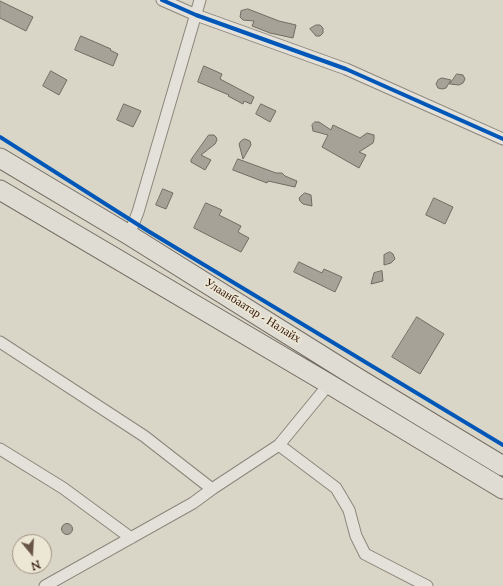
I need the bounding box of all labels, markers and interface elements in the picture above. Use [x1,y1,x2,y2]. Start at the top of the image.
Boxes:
street label: Улаанбаатар - Налайх [201,277,303,347]
north arrow [12,534,52,574]
text: N [29,555,42,573]

